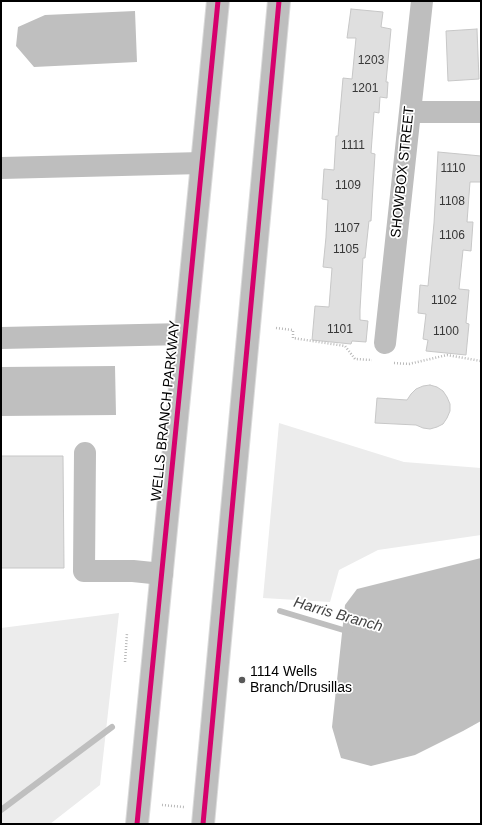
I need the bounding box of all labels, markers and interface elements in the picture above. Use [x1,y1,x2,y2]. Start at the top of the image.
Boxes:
house number: 1203 [358,54,384,68]
house number: 1201 [352,82,378,96]
street label: SHOWBOX STREET [388,105,418,239]
house number: 1111 [341,139,365,153]
house number: 1110 [441,162,465,176]
house number: 1109 [335,179,361,193]
house number: 1108 [439,195,465,209]
house number: 1107 [334,222,360,236]
house number: 1106 [439,229,465,243]
house number: 1105 [333,243,359,257]
house number: 1102 [431,294,457,308]
street label: WELLS BRANCH PARKWAY [148,320,184,502]
house number: 1101 [327,323,353,337]
house number: 1100 [433,325,459,339]
water label: Harris Branch [291,594,385,636]
place label: 1114 Wells Branch/Drusillas [250,664,352,696]
marker: 1114 Wells Branch/Drusillas [237,675,247,685]

